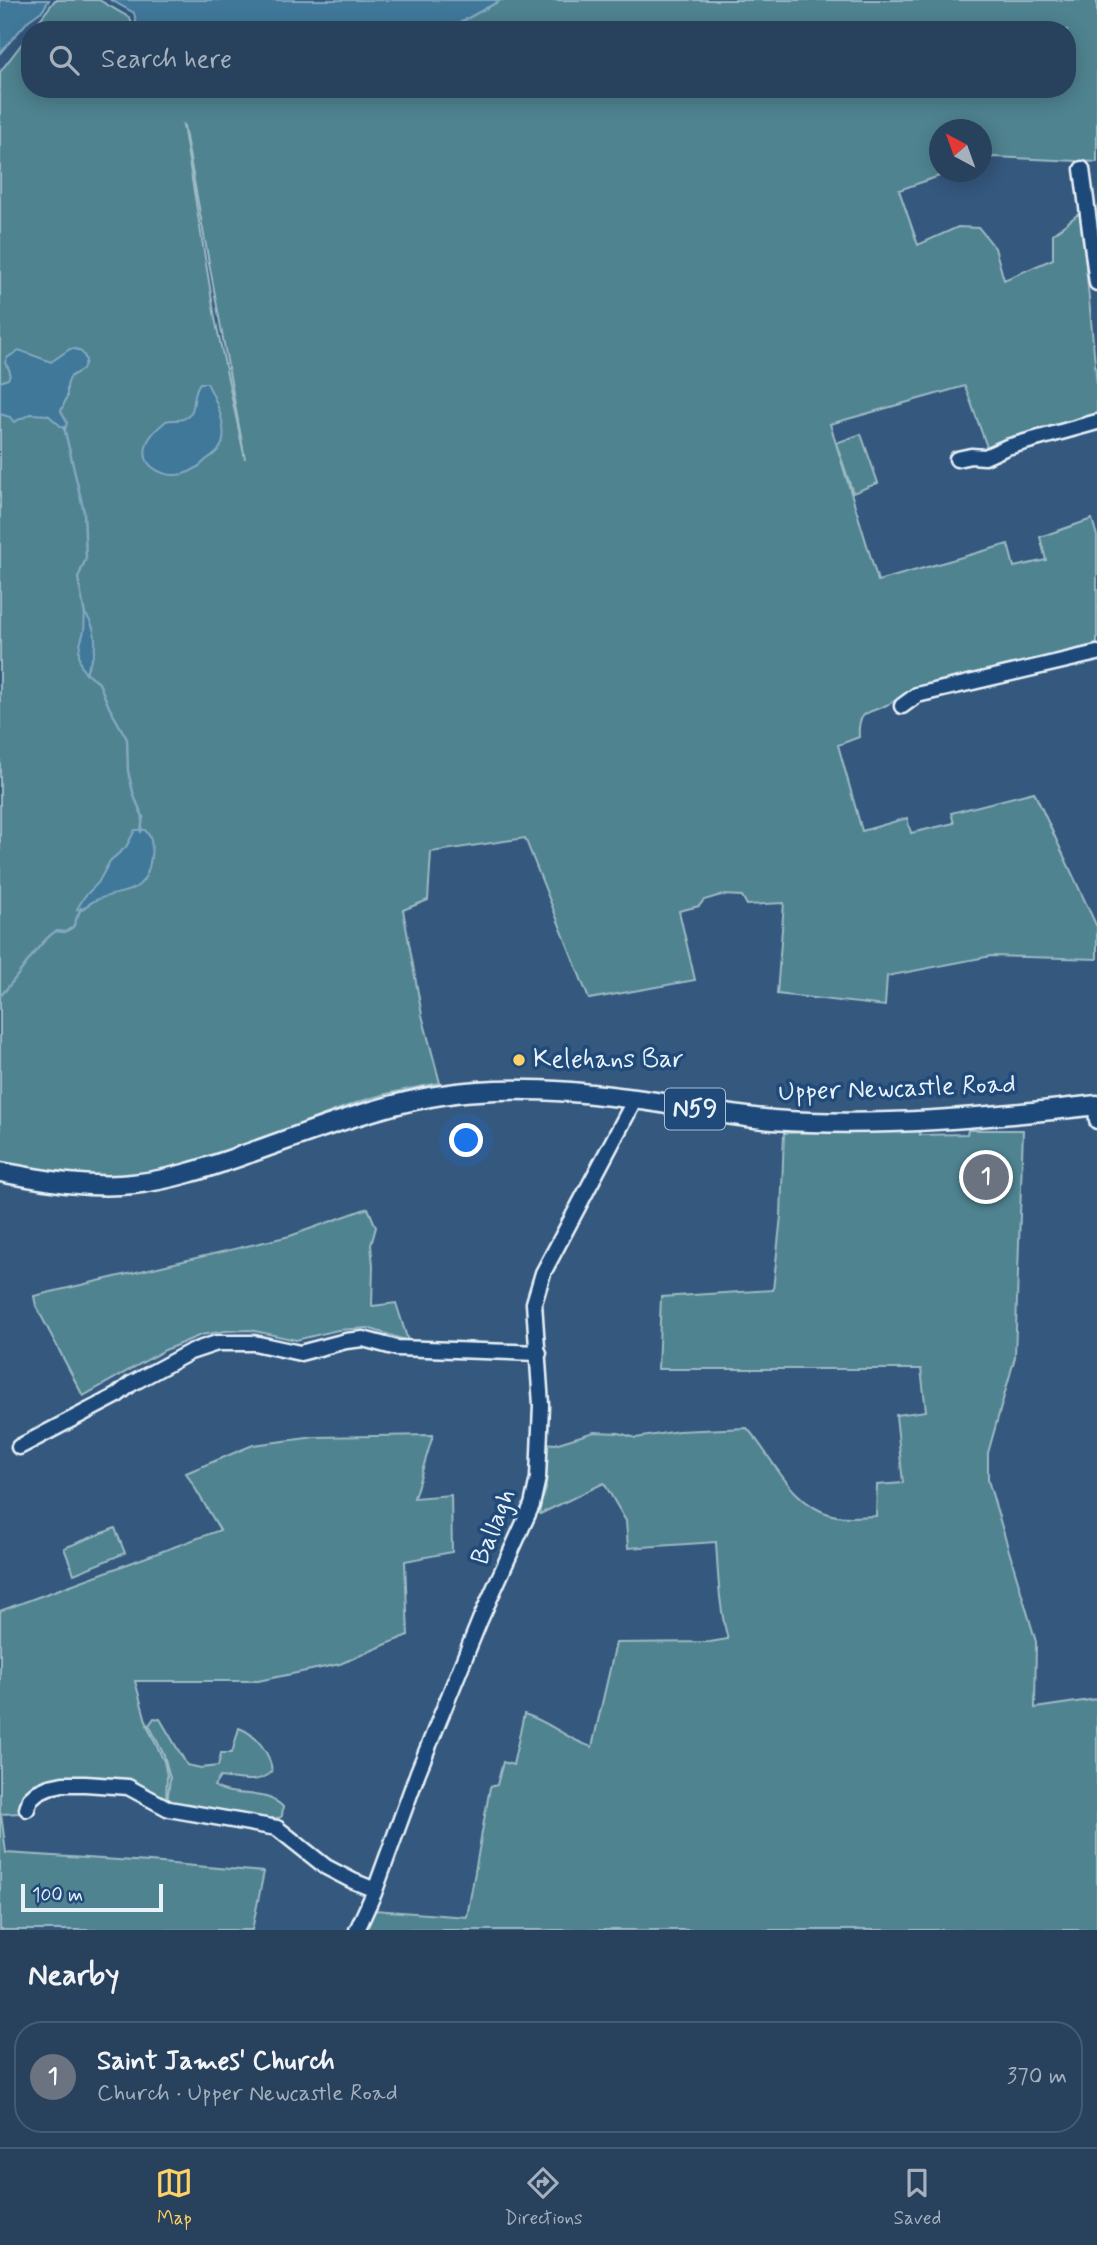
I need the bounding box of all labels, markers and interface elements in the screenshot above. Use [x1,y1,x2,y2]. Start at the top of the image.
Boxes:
search box [21,21,1076,98]
icon: search [45,41,83,79]
text: Search here [101,43,232,77]
north arrow [929,119,992,182]
place label: Kelehans Bar [533,1043,684,1077]
marker: Kelehans Bar [511,1052,527,1068]
street label: Upper Newcastle Road [778,1068,1016,1110]
road number: N59 [665,1088,725,1129]
your location [449,1123,483,1157]
pin: 1 [963,1151,1009,1203]
street label: Ballagh [463,1484,525,1570]
scale bar [21,1881,163,1913]
text: 100 m [32,1883,83,1908]
text: Nearby [28,1956,119,1995]
text: Saint James' Church [97,2045,335,2079]
text: 1 [48,2062,58,2092]
text: 370 m [1007,2062,1067,2092]
text: Church · Upper Newcastle Road [97,2079,398,2109]
tab: Map [155,2164,193,2231]
tab: Directions [504,2164,583,2231]
tab: Saved [893,2164,941,2231]

